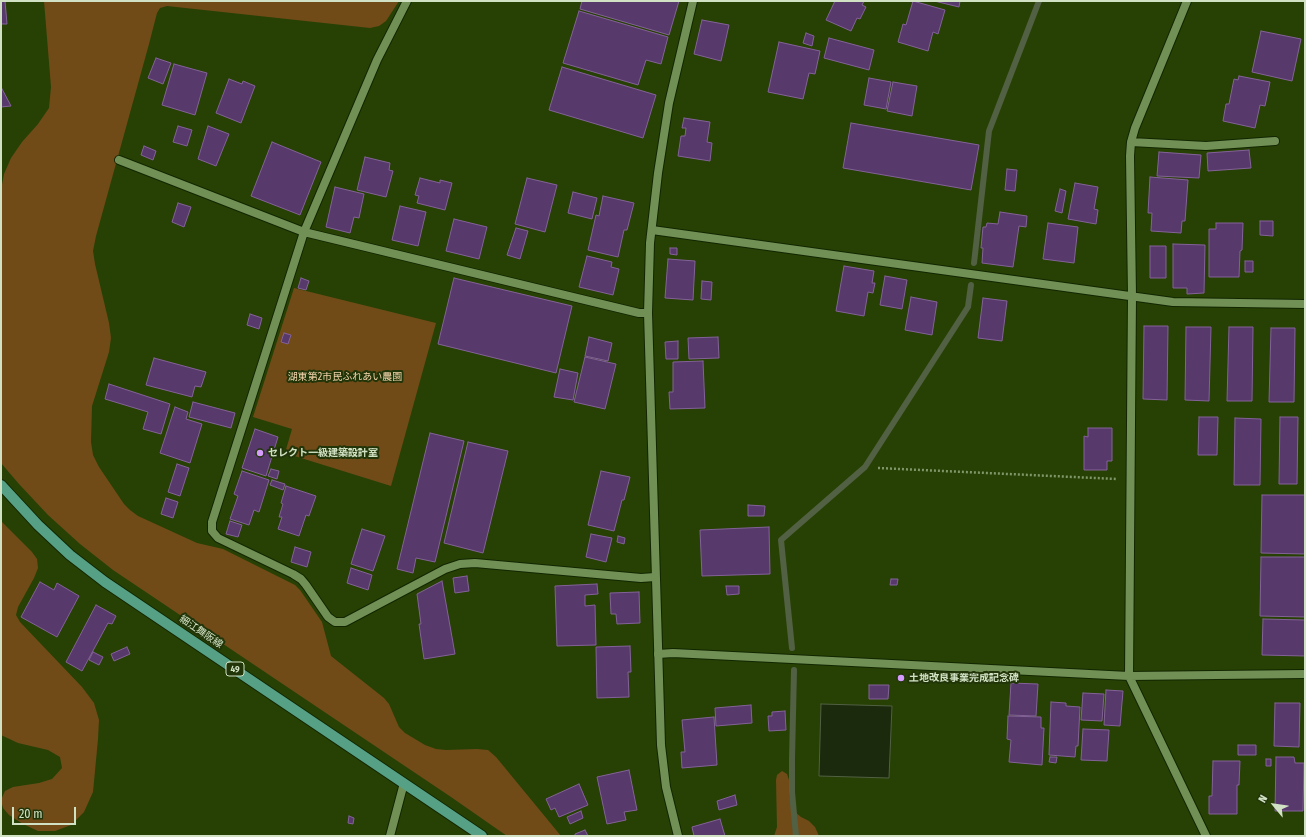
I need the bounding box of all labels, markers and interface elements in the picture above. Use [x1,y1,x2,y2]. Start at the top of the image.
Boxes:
park label: 湖東第2市民ふれあい農園 [288,371,402,383]
place label: セレクト一級建築設計室 [268,447,378,459]
marker: セレクト一級建築設計室 [255,448,265,458]
street label: 細江舞阪線 [177,613,225,651]
road number: 49 [226,662,244,676]
place label: 土地改良事業完成記念碑 [909,672,1019,684]
marker: 土地改良事業完成記念碑 [896,673,906,683]
north arrow [1254,785,1294,825]
text: N [1256,793,1270,805]
scale bar [14,799,78,825]
text: 20 m [19,807,43,821]

